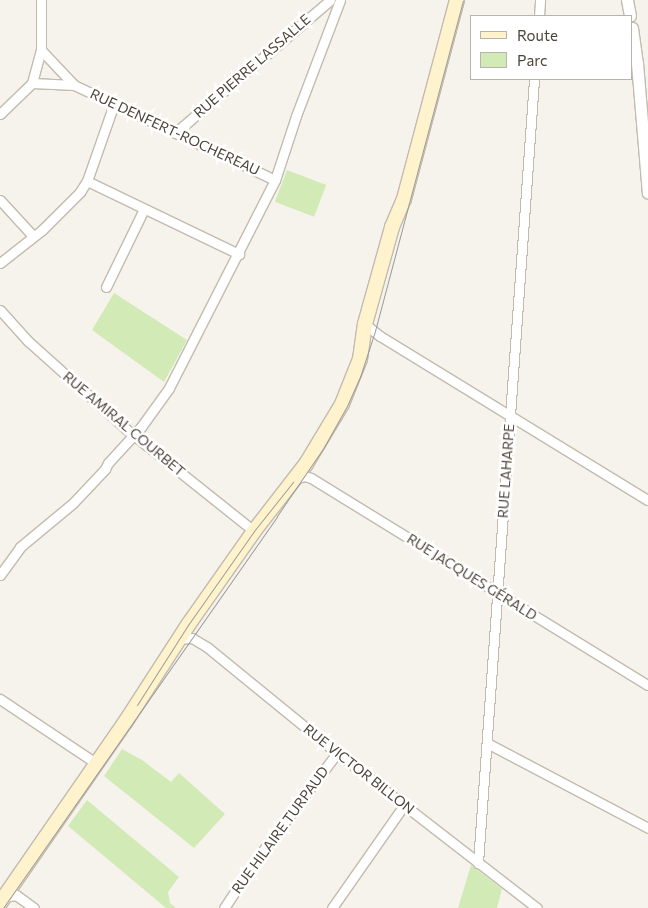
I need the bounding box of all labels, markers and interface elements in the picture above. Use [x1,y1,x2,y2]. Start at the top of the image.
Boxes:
street label: RUE PIERRE LASSALLE [190,11,314,121]
legend [470,15,633,80]
text: Route [517,26,558,44]
text: Parc [517,51,547,69]
street label: RUE DENFERT-ROCHEREAU [88,85,262,179]
street label: RUE AMIRAL COURBET [60,368,188,480]
street label: RUE LAHARPE [494,423,518,519]
street label: RUE JACQUES GÉRALD [404,530,540,624]
street label: RUE VICTOR BILLON [300,720,418,818]
street label: RUE HILAIRE TURPAUD [228,763,332,897]

